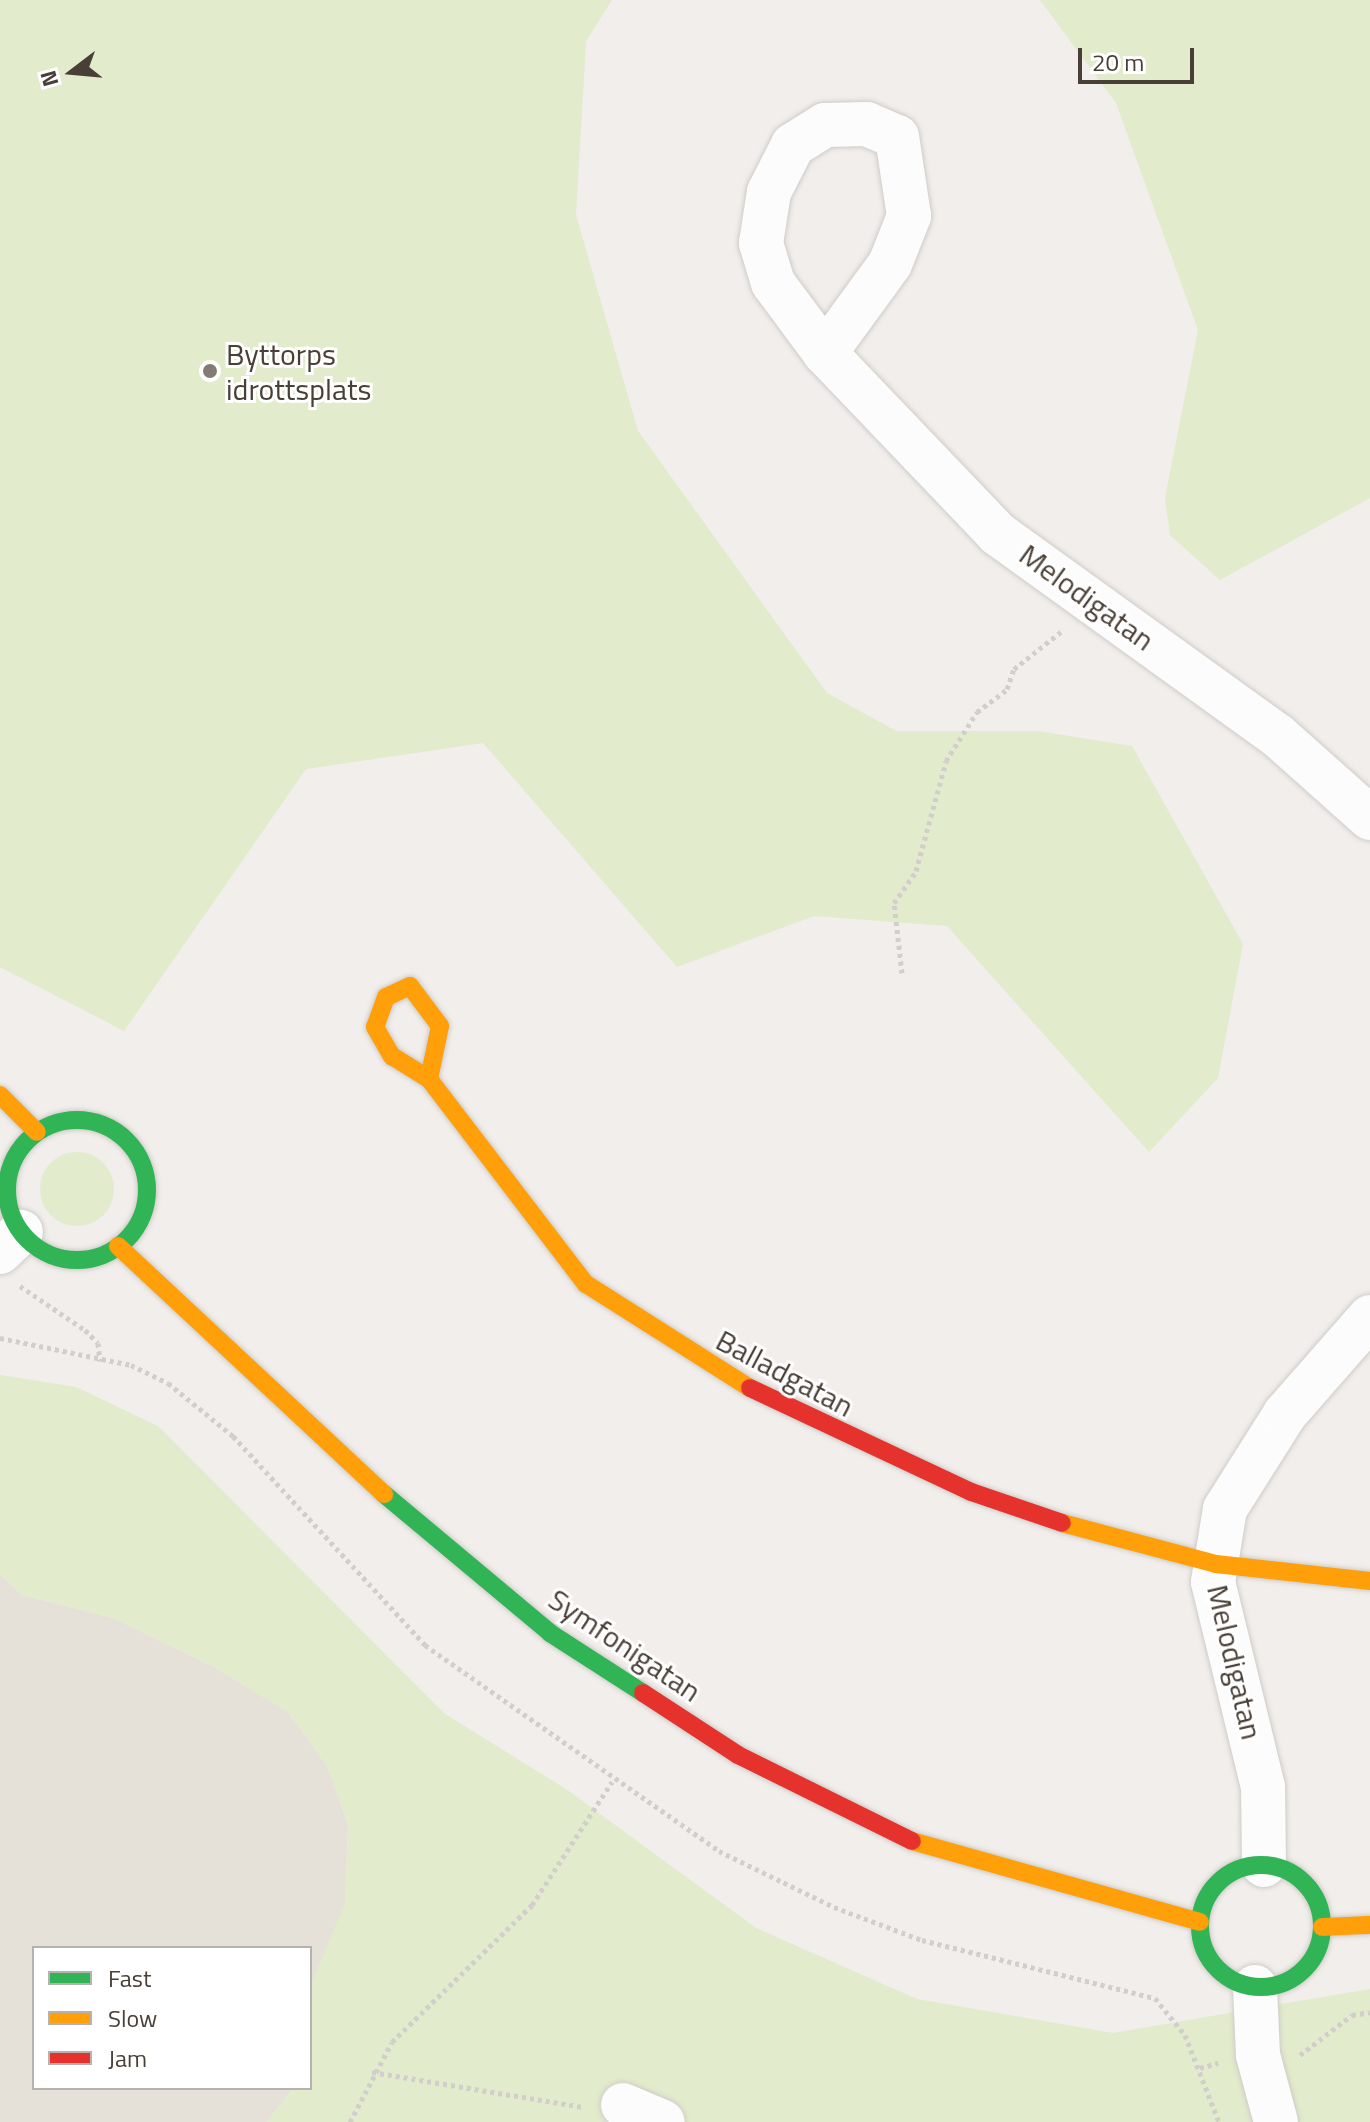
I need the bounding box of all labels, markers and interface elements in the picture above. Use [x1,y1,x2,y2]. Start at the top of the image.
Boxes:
north arrow [32,32,112,112]
scale bar [1082,32,1198,82]
text: 20 m [1092,44,1144,80]
text: N [30,67,67,91]
place label: Byttorps idrottsplats [226,336,371,406]
marker: Byttorps idrottsplats [201,362,219,380]
street label: Melodigatan [1013,536,1161,658]
street label: Balladgatan [710,1322,860,1424]
street label: Symfonigatan [542,1581,708,1709]
street label: Melodigatan [1200,1581,1270,1743]
legend [32,1946,312,2090]
text: Fast [108,1960,151,1996]
text: Slow [108,2000,157,2036]
text: Jam [108,2040,147,2076]

